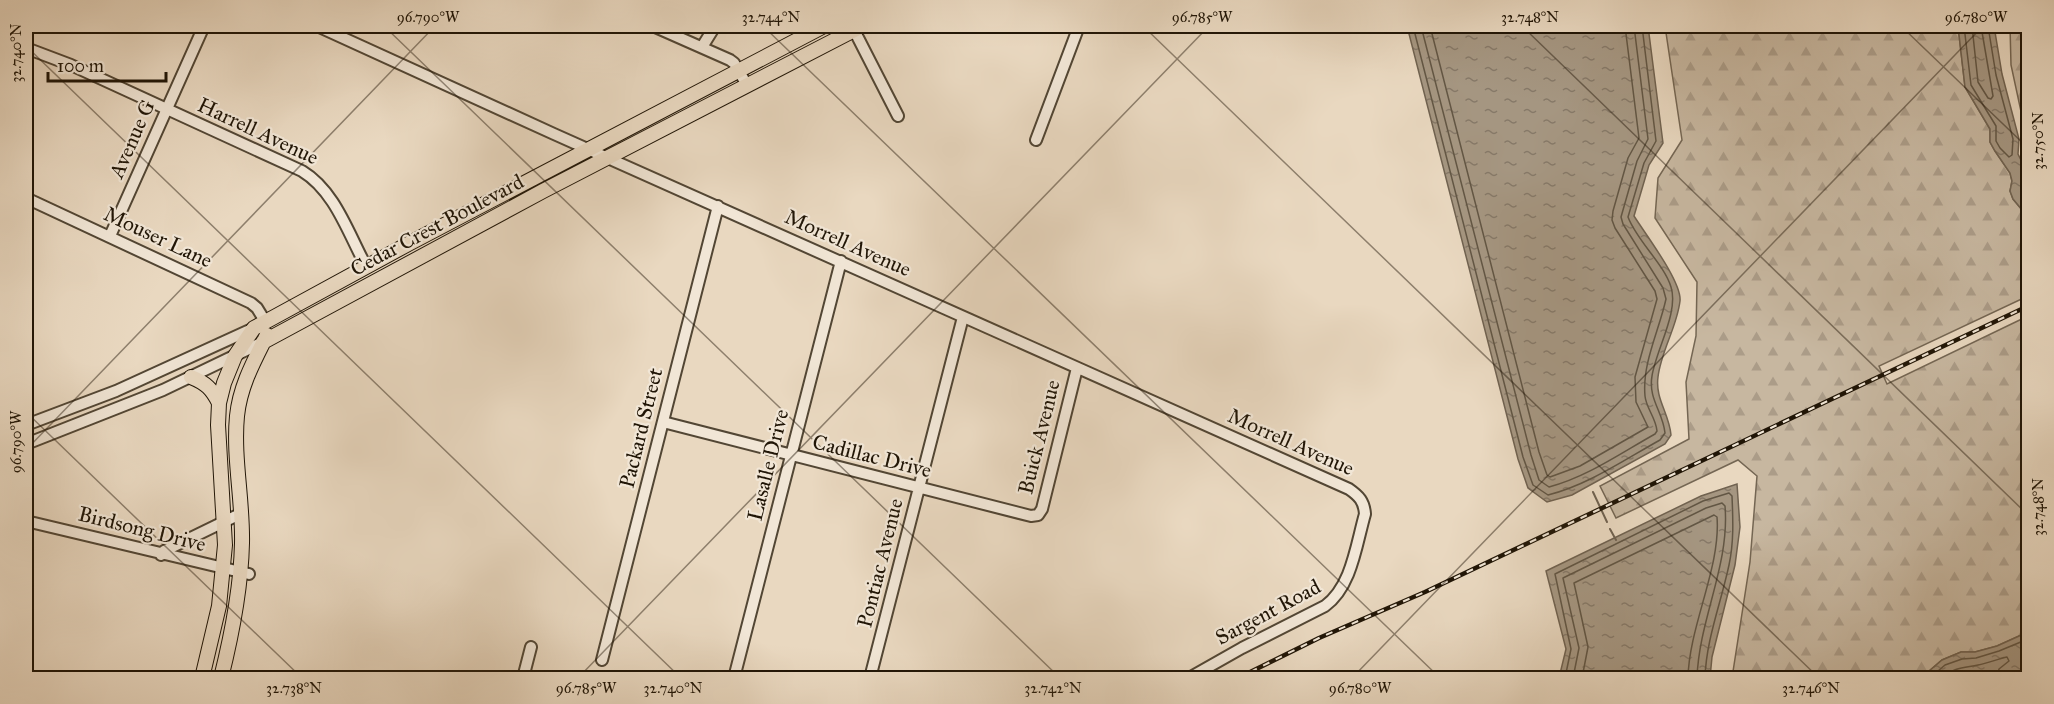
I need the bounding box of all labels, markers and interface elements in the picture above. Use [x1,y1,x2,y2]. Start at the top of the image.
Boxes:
text: 96.790°W [397,8,460,26]
text: 32.744°N [742,8,800,26]
text: 96.785°W [1172,8,1233,26]
text: 32.748°N [1501,8,1559,26]
text: 96.780°W [1945,8,2008,26]
text: 32.740°N [7,23,25,82]
scale bar [48,45,166,83]
text: 100 m [57,55,104,77]
street label: Harrell Avenue [193,92,323,170]
street label: Avenue G [103,96,161,183]
text: 32.750°N [2029,112,2047,170]
street label: Cedar Crest Boulevard [346,168,529,282]
street label: Mouser Lane [100,201,217,274]
street label: Morrell Avenue [781,204,915,283]
street label: Packard Street [614,365,669,491]
street label: Buick Avenue [1012,377,1066,497]
street label: Morrell Avenue [1224,403,1358,482]
street label: Lasalle Drive [742,406,794,523]
text: 96.790°W [7,410,25,473]
street label: Cadillac Drive [810,429,934,483]
text: 32.748°N [2029,478,2047,536]
street label: Pontiac Avenue [851,496,909,630]
street label: Birdsong Drive [76,501,209,557]
street label: Sargent Road [1211,573,1325,651]
text: 32.738°N [266,679,322,697]
text: 96.785°W [556,679,617,697]
text: 32.740°N [644,679,703,697]
text: 32.742°N [1024,679,1082,697]
text: 96.780°W [1329,679,1392,697]
text: 32.746°N [1782,679,1840,697]

